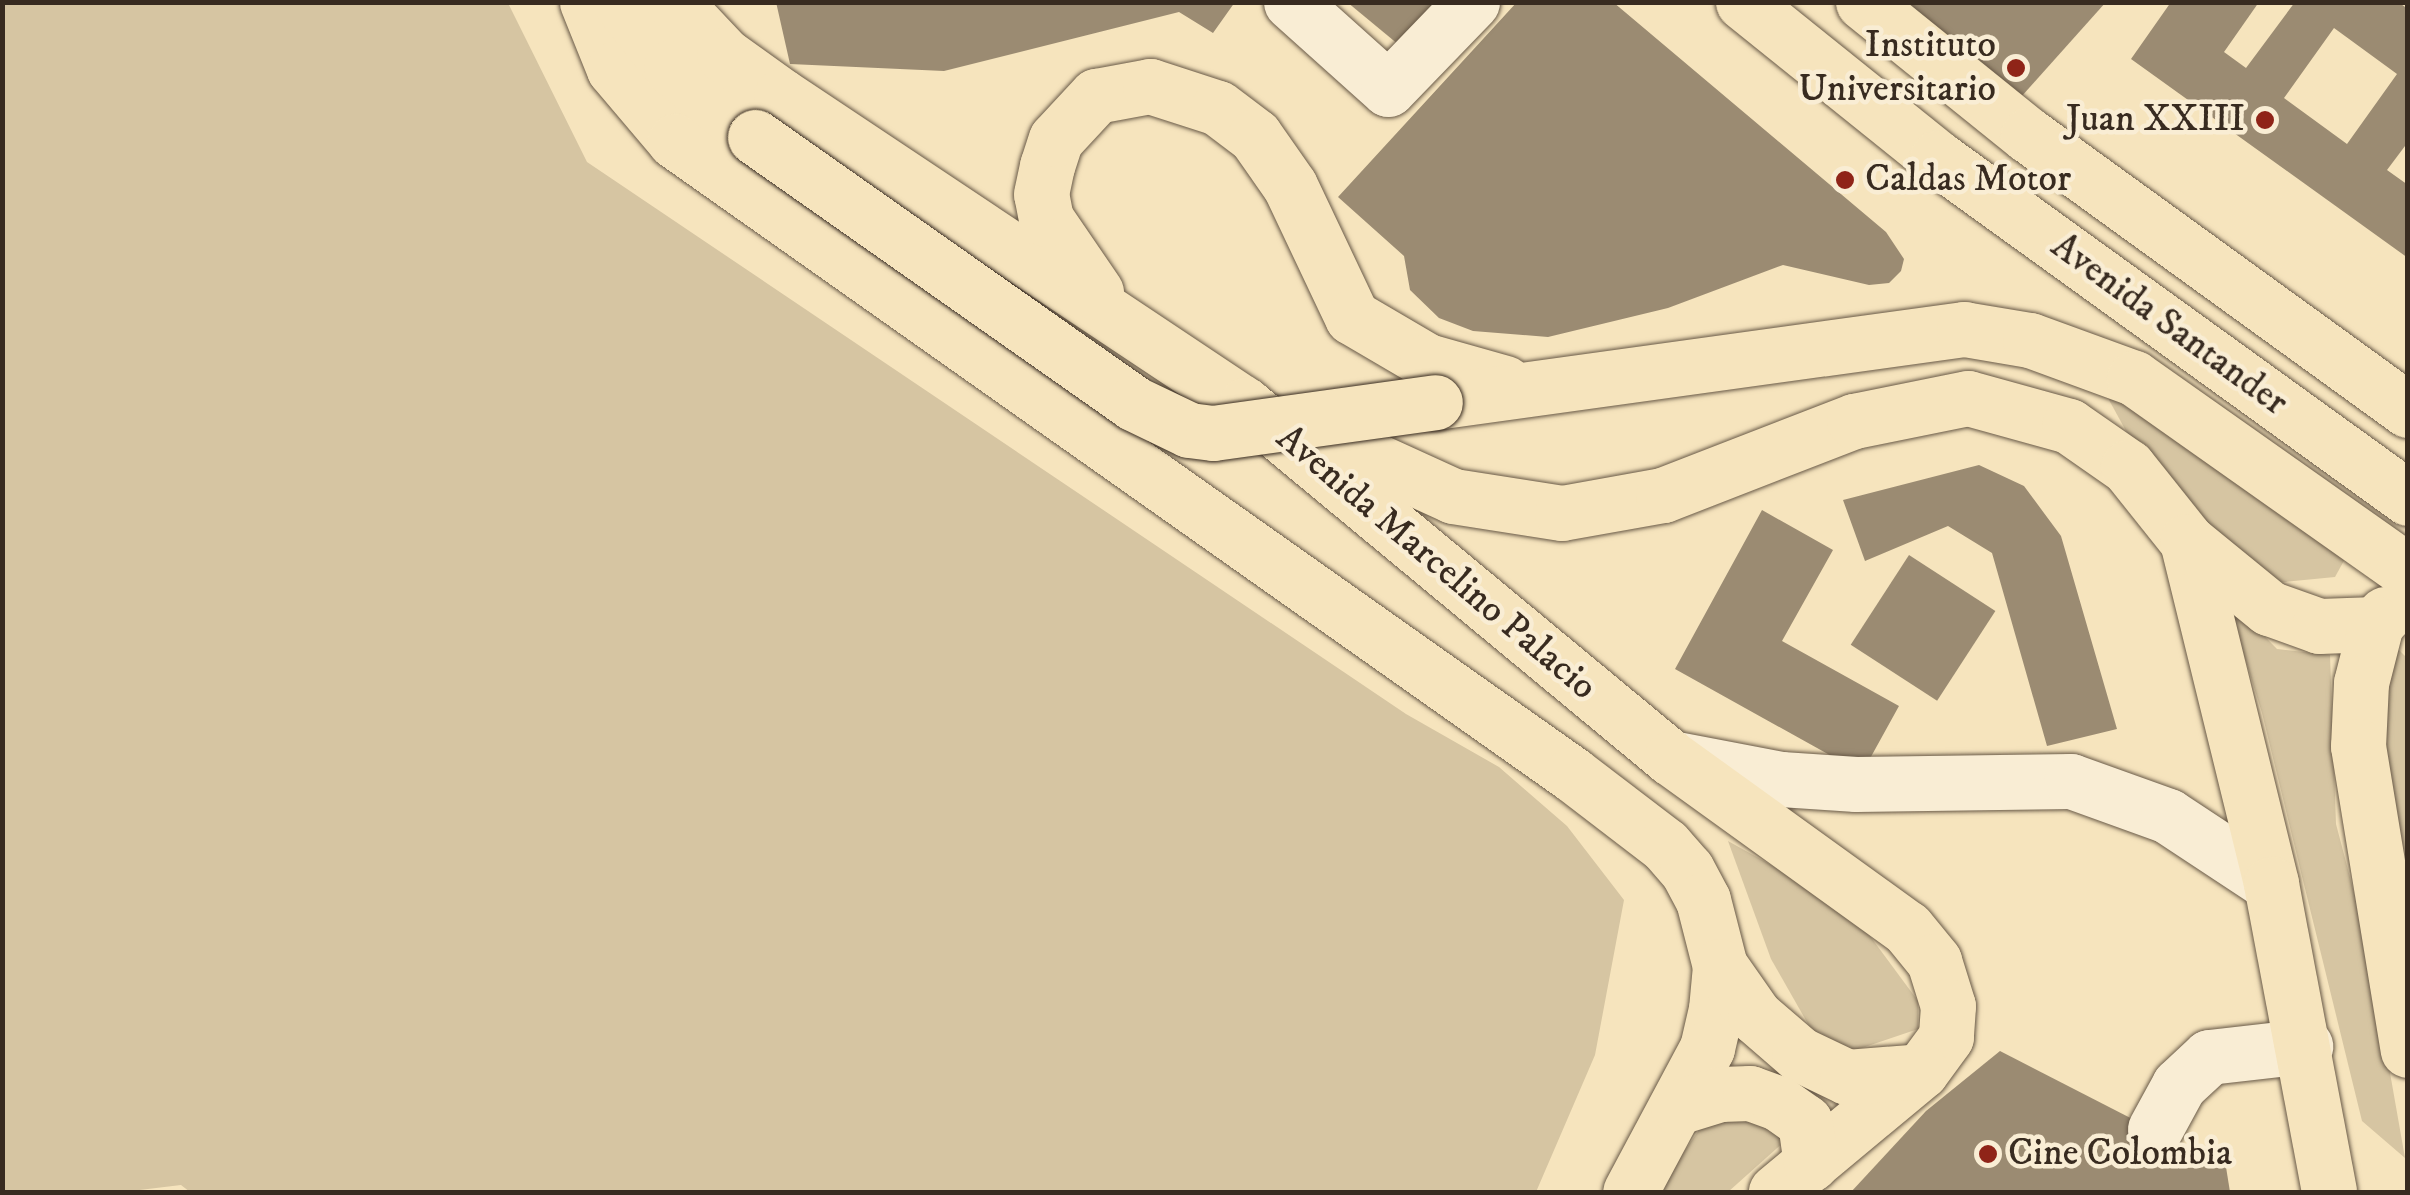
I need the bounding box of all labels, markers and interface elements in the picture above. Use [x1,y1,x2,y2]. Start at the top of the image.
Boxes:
place label: Instituto Universitario [1798,23,1996,112]
marker: Instituto Universitario [2005,57,2027,79]
place label: Juan XXIII [2066,97,2245,143]
marker: Juan XXIII [2254,109,2276,131]
place label: Caldas Motor [1865,157,2071,203]
marker: Caldas Motor [1834,169,1856,191]
street label: Avenida Santander [2042,224,2296,426]
street label: Avenida Marcelino Palacio [1267,416,1605,710]
place label: Cine Colombia [2008,1131,2232,1177]
marker: Cine Colombia [1977,1143,1999,1165]

